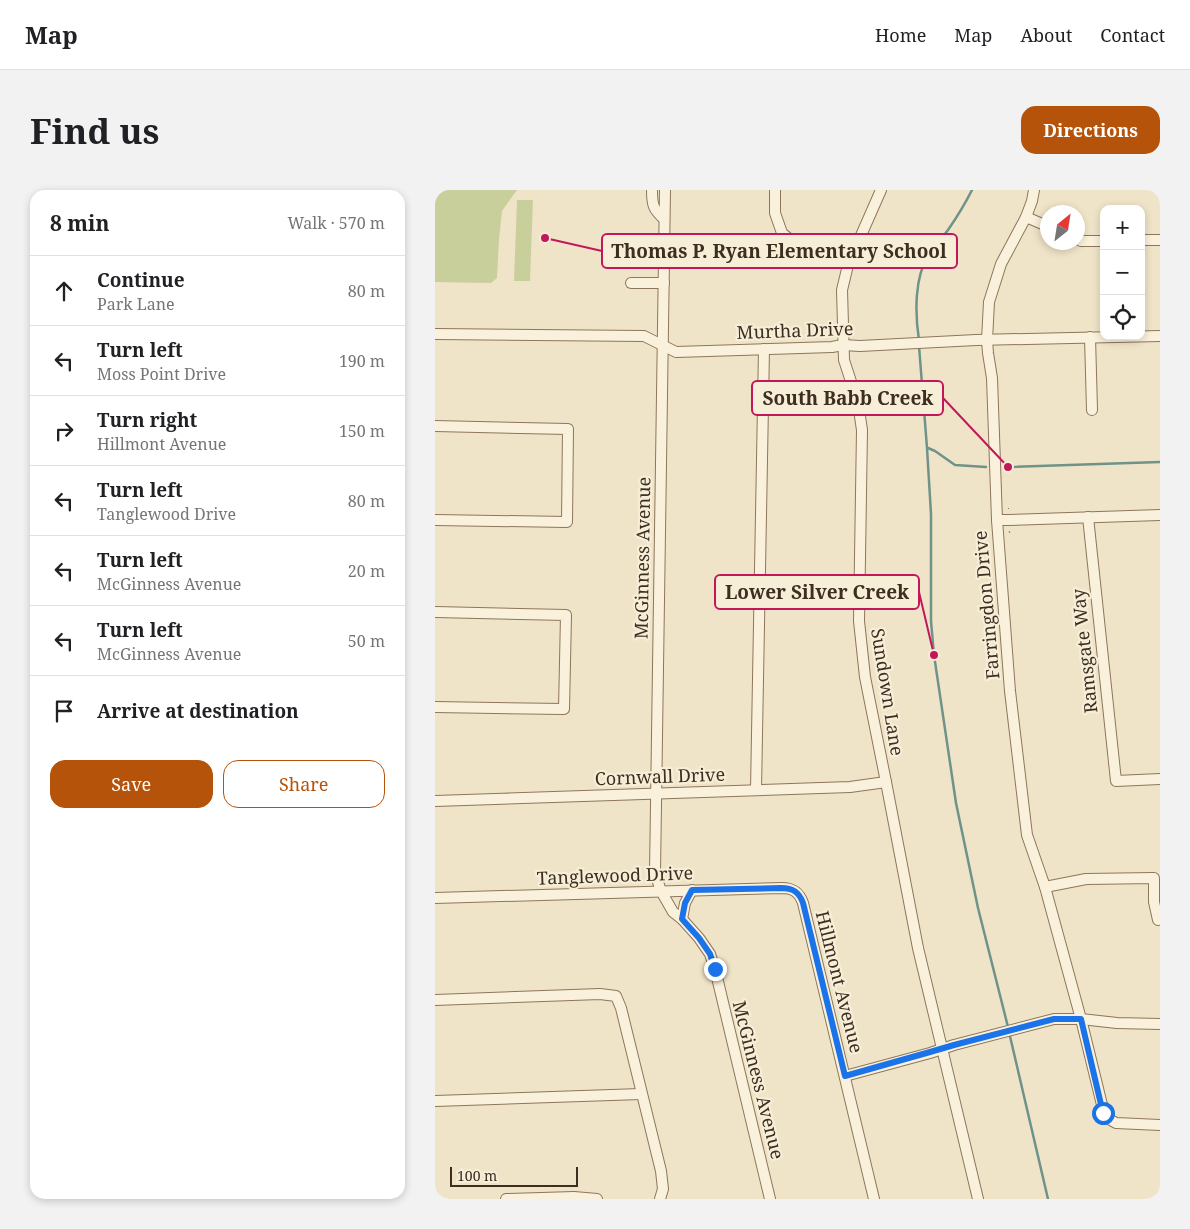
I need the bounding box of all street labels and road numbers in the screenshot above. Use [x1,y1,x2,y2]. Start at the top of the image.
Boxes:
street label: Murtha Drive [736,316,854,344]
street label: McGinness Avenue [629,477,655,639]
street label: Farringdon Drive [968,530,1004,680]
street label: Ramsgate Way [1065,587,1102,715]
street label: Sundown Lane [866,626,910,757]
street label: Cornwall Drive [594,762,726,790]
street label: Tanglewood Drive [536,860,694,890]
street label: Hillmont Avenue [811,908,869,1055]
street label: McGinness Avenue [728,998,790,1161]

